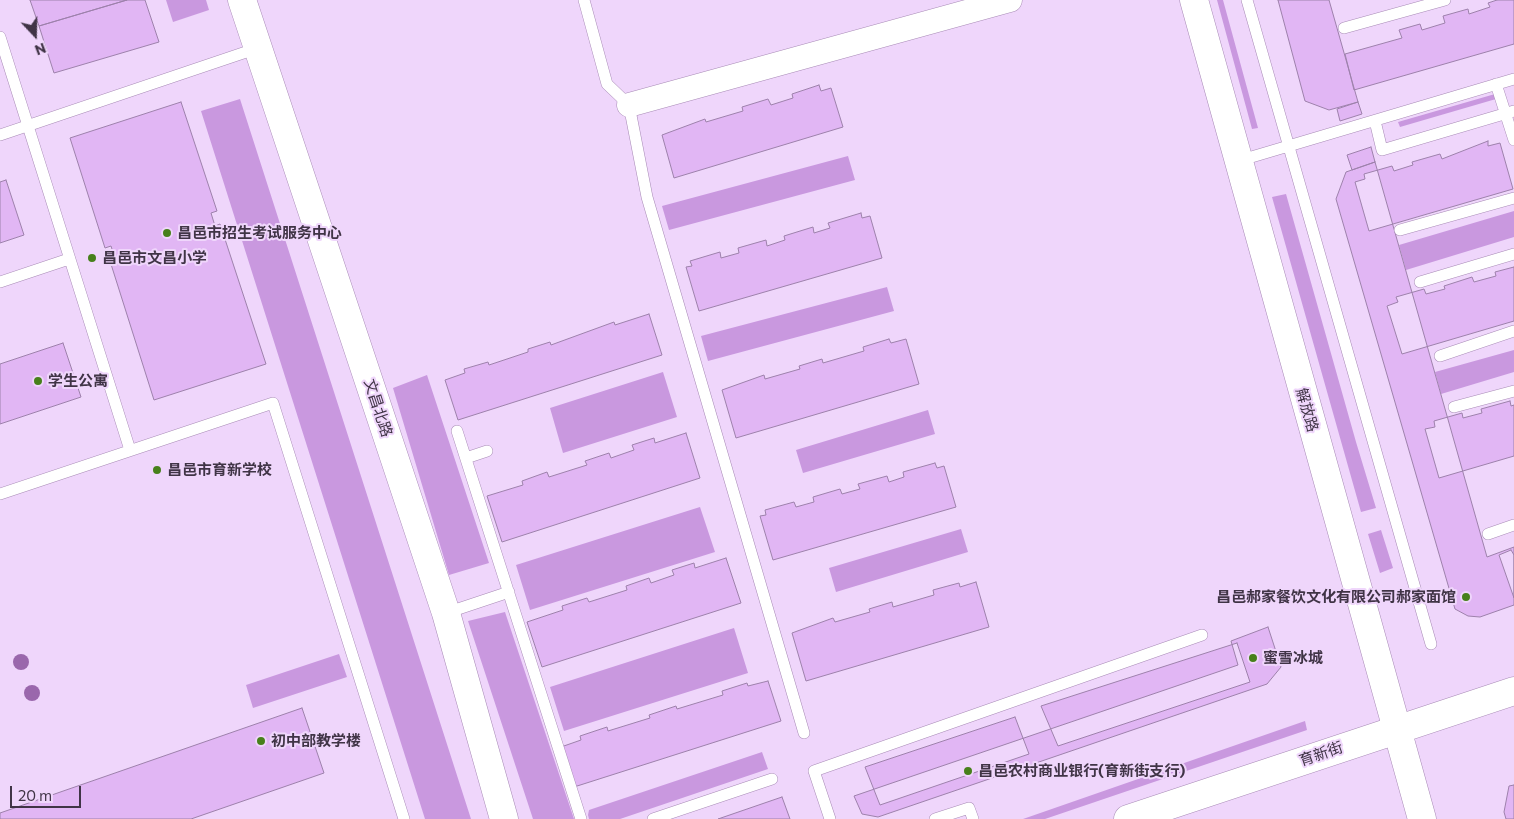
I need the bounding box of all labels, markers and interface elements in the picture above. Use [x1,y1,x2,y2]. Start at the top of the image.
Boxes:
north arrow [10,10,60,60]
text: N [33,40,49,59]
place label: 昌邑市招生考试服务中心 [177,224,342,242]
marker: 昌邑市招生考试服务中心 [161,227,173,239]
place label: 昌邑市文昌小学 [102,249,207,267]
marker: 昌邑市文昌小学 [86,252,98,264]
place label: 学生公寓 [48,372,108,390]
marker: 学生公寓 [32,375,44,387]
street label: 文昌北路 [360,377,396,439]
street label: 解放路 [1292,386,1322,434]
place label: 昌邑市育新学校 [167,461,272,479]
marker: 昌邑市育新学校 [151,464,163,476]
place label: 昌邑郝家餐饮文化有限公司郝家面馆 [1216,588,1456,606]
marker: 昌邑郝家餐饮文化有限公司郝家面馆 [1460,591,1472,603]
place label: 蜜雪冰城 [1263,649,1323,667]
marker: 蜜雪冰城 [1247,652,1259,664]
place label: 初中部教学楼 [271,732,361,750]
marker: 初中部教学楼 [255,735,267,747]
street label: 育新街 [1297,738,1345,770]
place label: 昌邑农村商业银行(育新街支行) [978,762,1185,780]
marker: 昌邑农村商业银行(育新街支行) [962,765,974,777]
scale bar [12,776,84,808]
text: 20 m [18,786,52,804]

